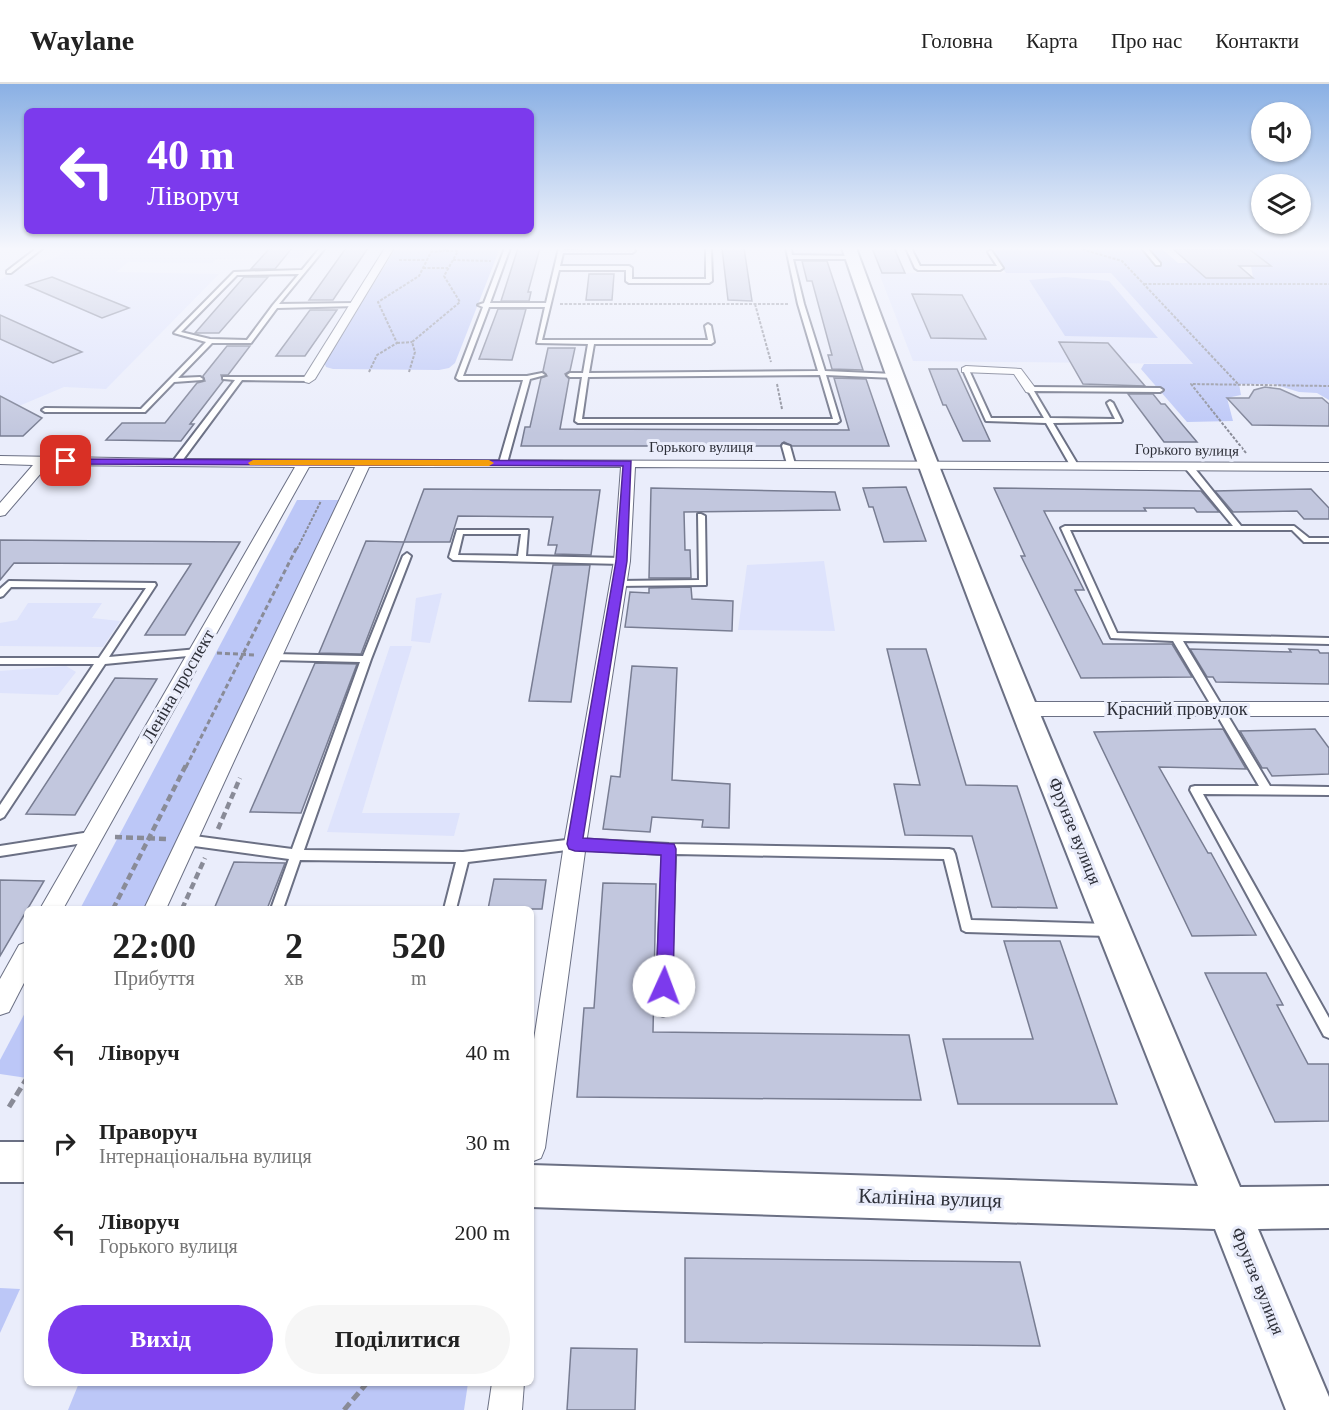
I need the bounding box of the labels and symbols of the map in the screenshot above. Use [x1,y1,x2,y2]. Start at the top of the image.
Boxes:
pin [40,435,91,486]
street label: Горького вулиця [649,439,753,455]
street label: Горького вулиця [1135,441,1239,459]
street label: Леніна проспект [138,626,218,746]
street label: Красний провулок [1107,699,1248,719]
street label: Фрунзе вулиця [1044,774,1106,888]
position arrow [632,954,696,1018]
street label: Калініна вулиця [858,1183,1003,1213]
street label: Фрунзе вулиця [1227,1224,1289,1338]

